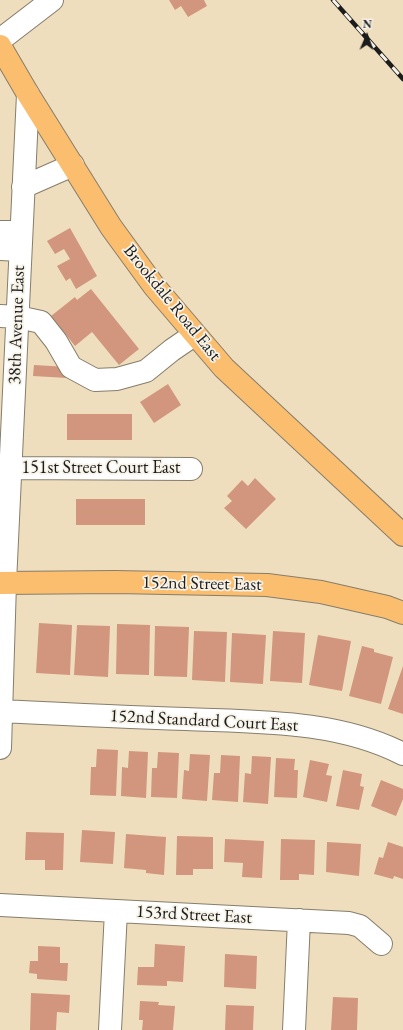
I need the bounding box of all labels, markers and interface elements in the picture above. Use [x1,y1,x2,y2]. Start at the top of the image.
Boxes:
north arrow [347,16,387,56]
text: N [363,17,372,31]
street label: Brookdale Road East [118,240,226,366]
street label: 38th Avenue East [4,265,30,385]
street label: 151st Street Court East [22,457,180,479]
street label: 152nd Street East [142,572,262,596]
street label: 152nd Standard Court East [109,705,299,737]
street label: 153rd Street East [135,901,253,929]

